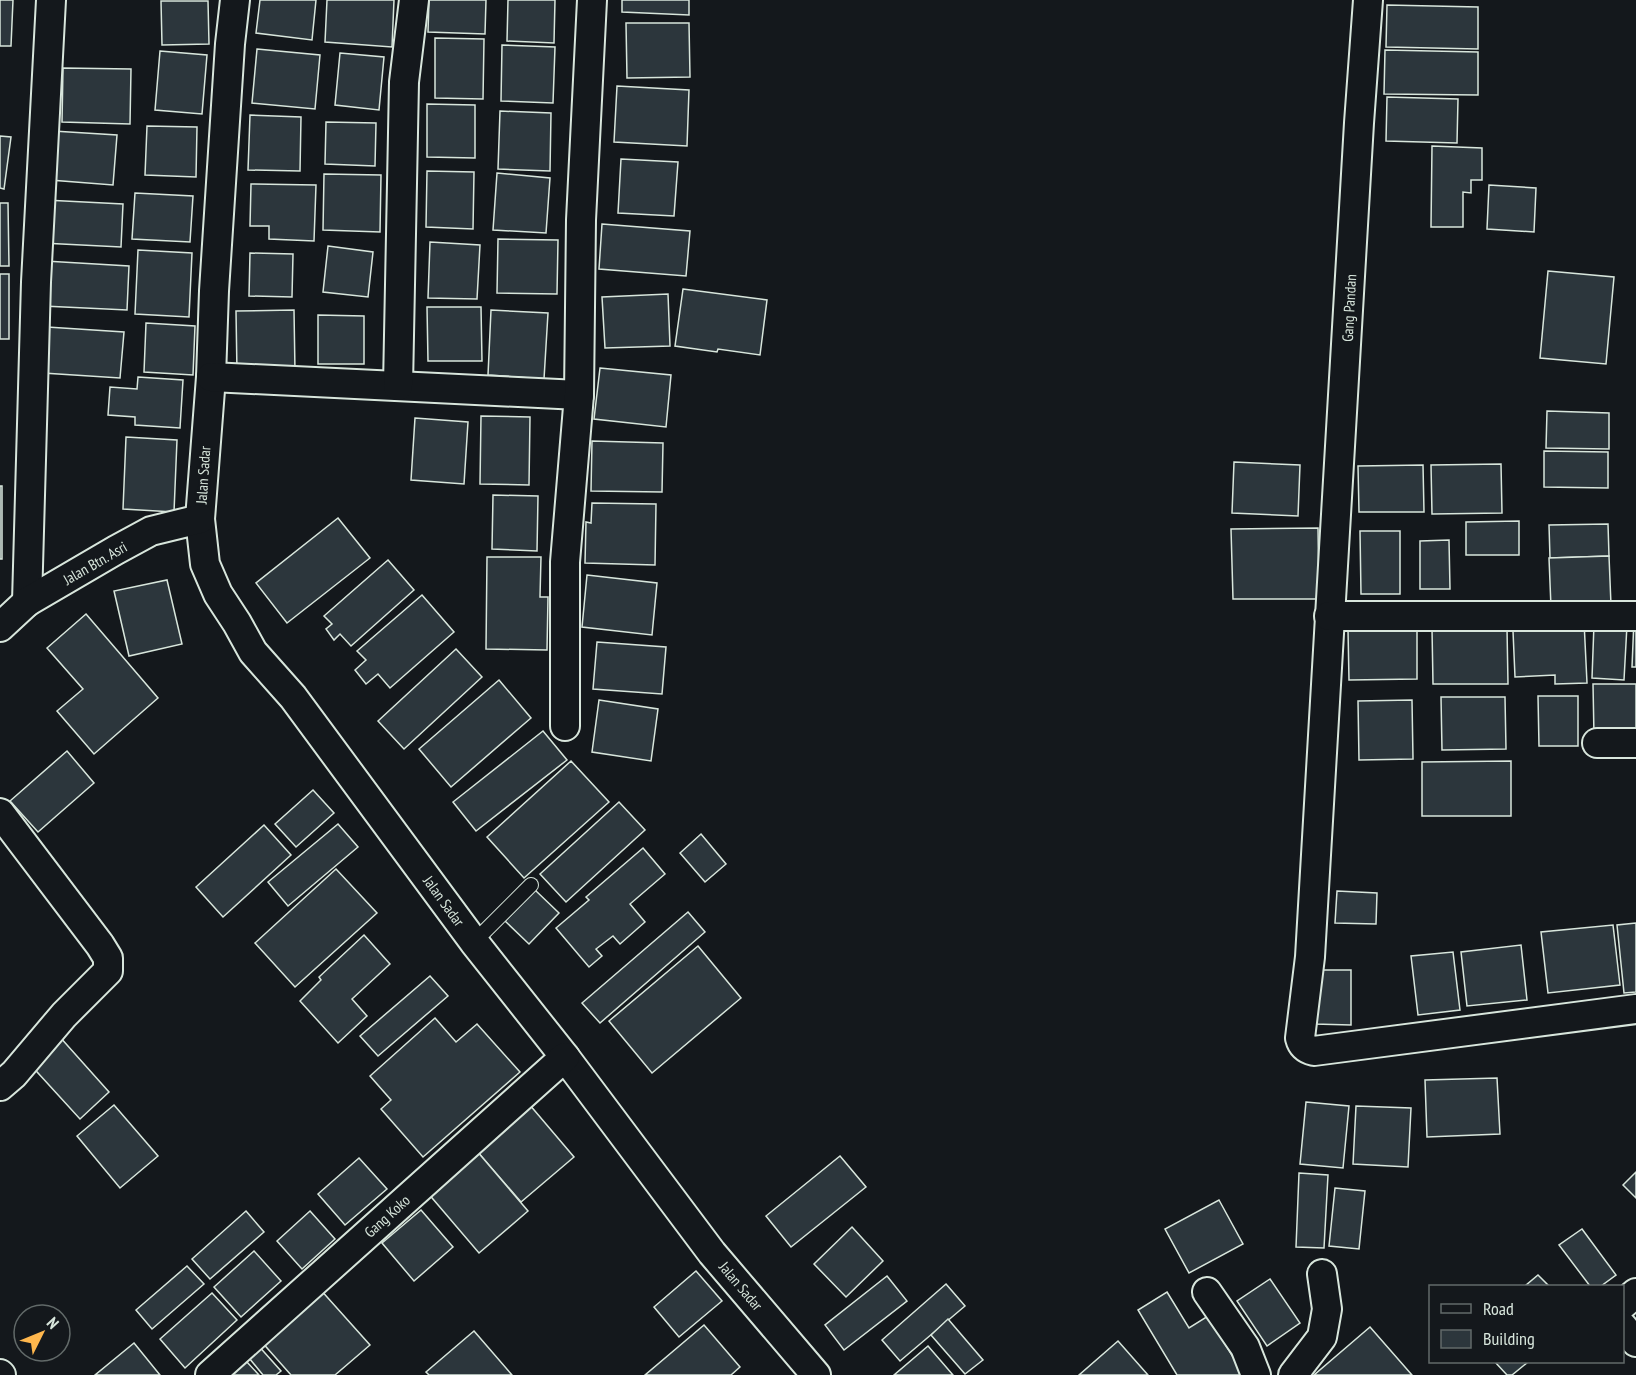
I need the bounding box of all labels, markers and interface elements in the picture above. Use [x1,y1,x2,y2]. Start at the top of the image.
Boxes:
street label: Gang Pandan [1338,274,1360,342]
street label: Jalan Sadar [191,445,215,506]
street label: Jalan Btn. Asri [59,537,130,589]
street label: Jalan Sadar [419,871,469,931]
street label: Gang Koko [360,1191,414,1241]
street label: Jalan Sadar [714,1257,767,1315]
legend [1429,1285,1624,1363]
text: Road [1483,1297,1514,1320]
north arrow [12,1303,72,1363]
text: N [43,1313,63,1333]
text: Building [1483,1327,1535,1350]

